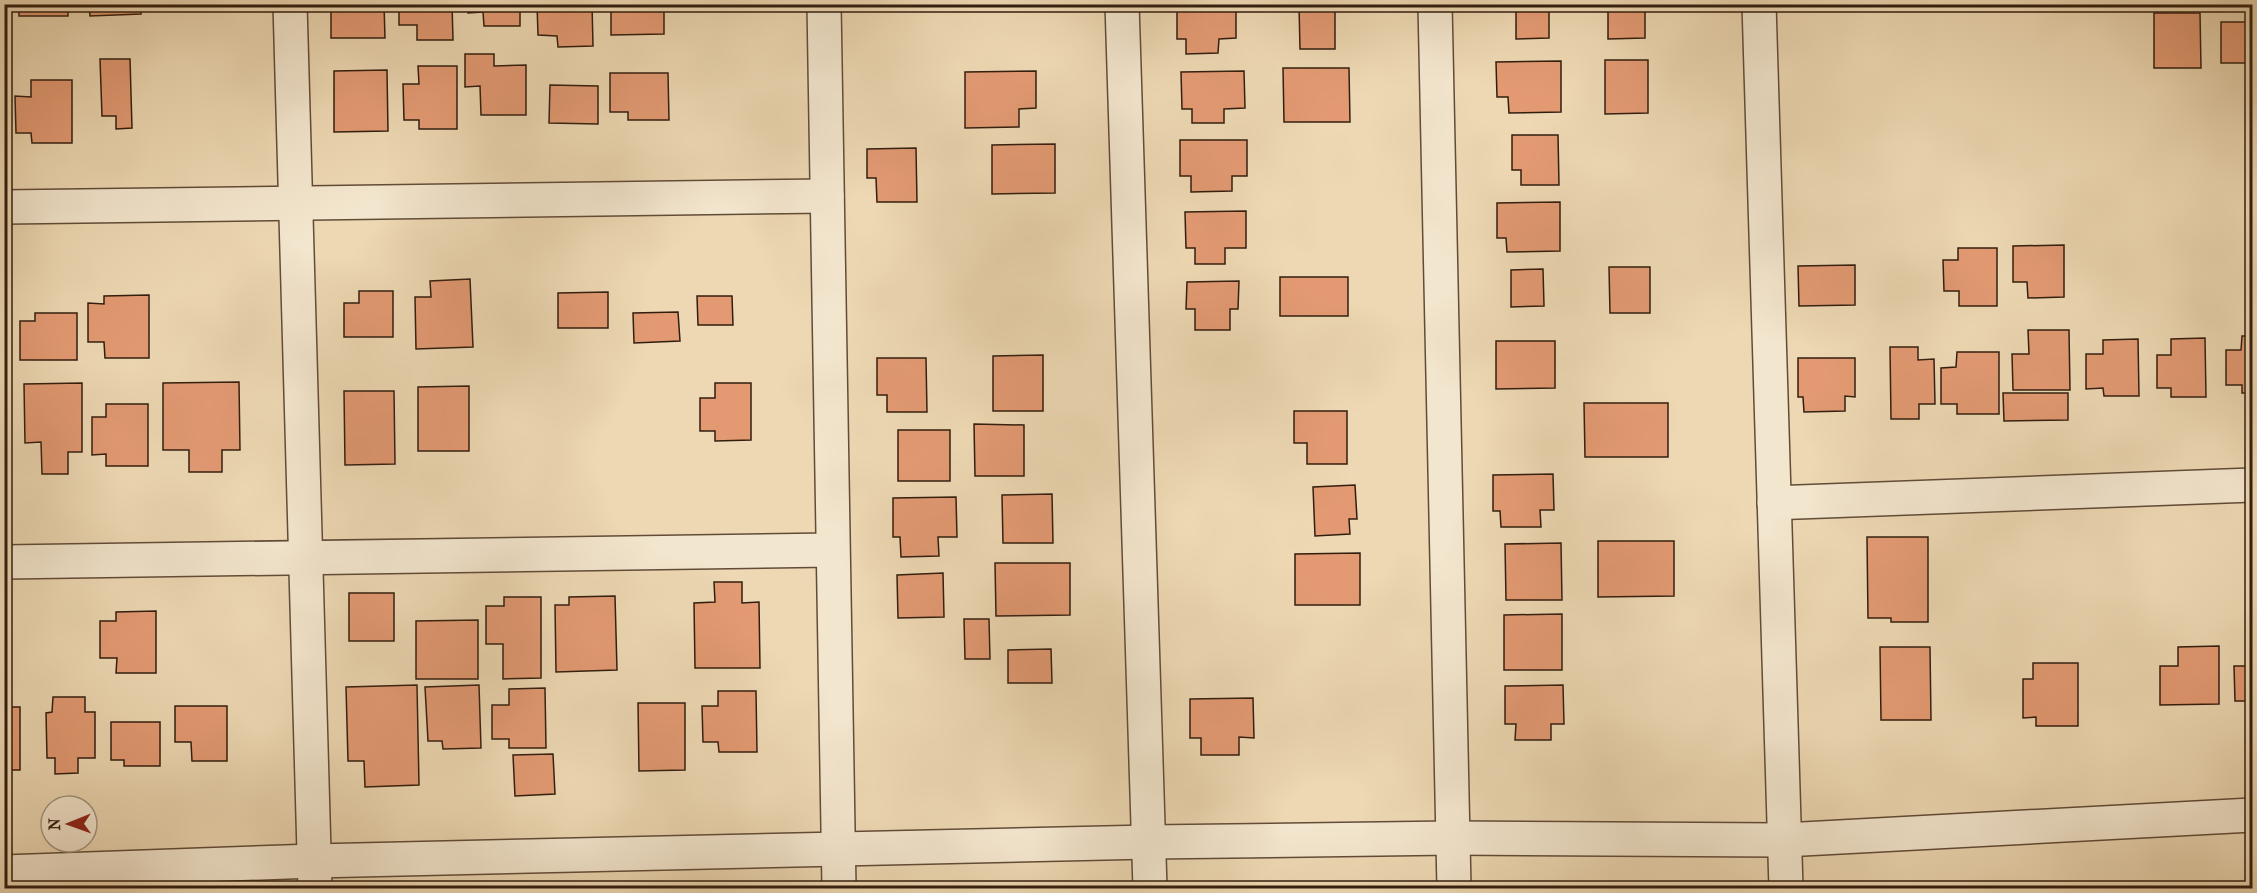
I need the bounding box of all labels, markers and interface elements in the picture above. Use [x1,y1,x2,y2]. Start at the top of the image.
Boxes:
north arrow [39,794,99,854]
text: N [45,817,64,830]

